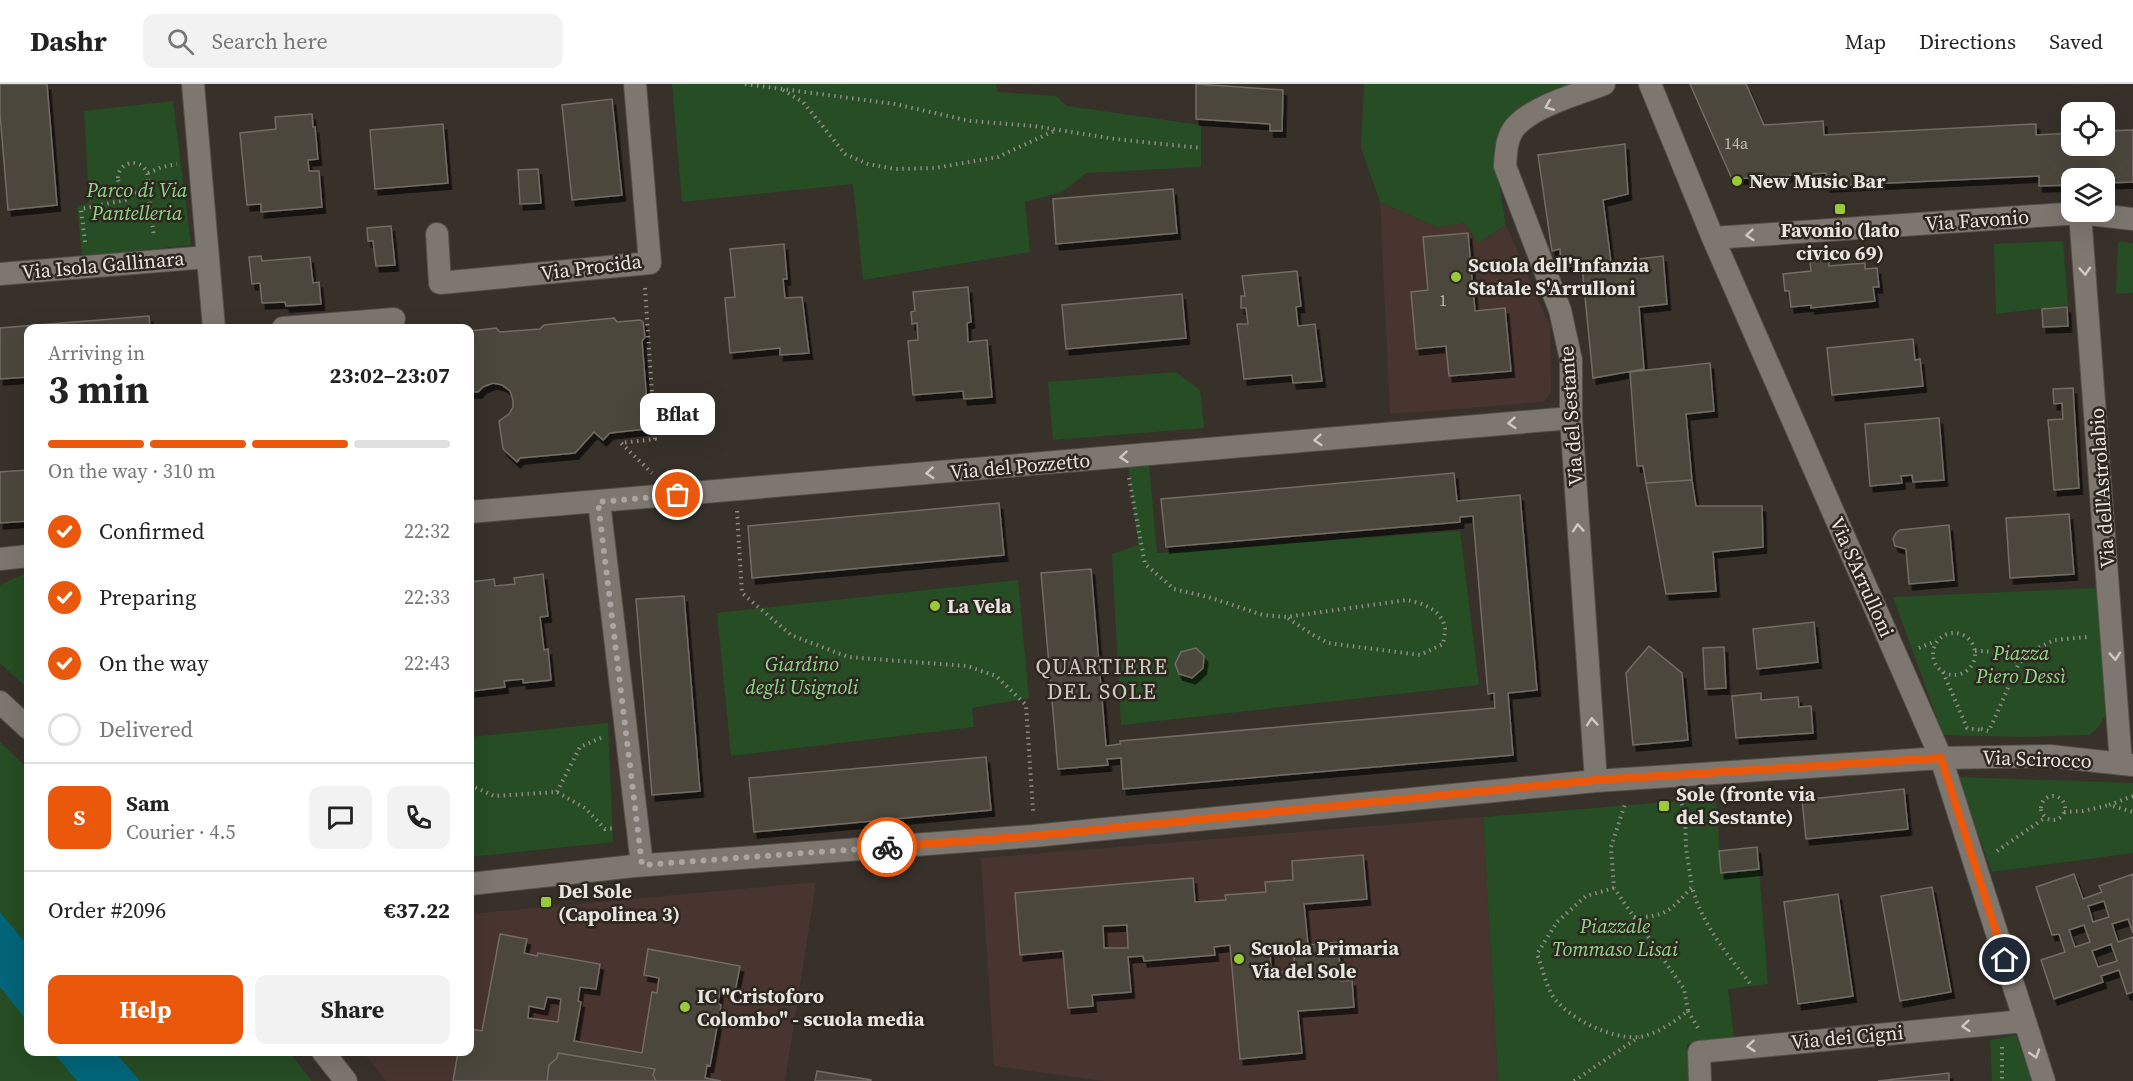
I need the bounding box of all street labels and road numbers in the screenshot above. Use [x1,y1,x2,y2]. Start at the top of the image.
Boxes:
street label: Via Favonio [1924,202,2030,238]
street label: Via Isola Gallinara [21,244,186,286]
street label: Via Procida [539,247,644,287]
street label: Via del Sestante [1552,345,1590,487]
street label: Via dell'Astrolabio [2082,407,2122,569]
street label: Via del Pozzetto [949,446,1091,486]
street label: Via S'Arrulloni [1823,513,1901,642]
street label: Via Scirocco [1982,743,2092,775]
street label: Via dei Cigni [1790,1018,1904,1056]

